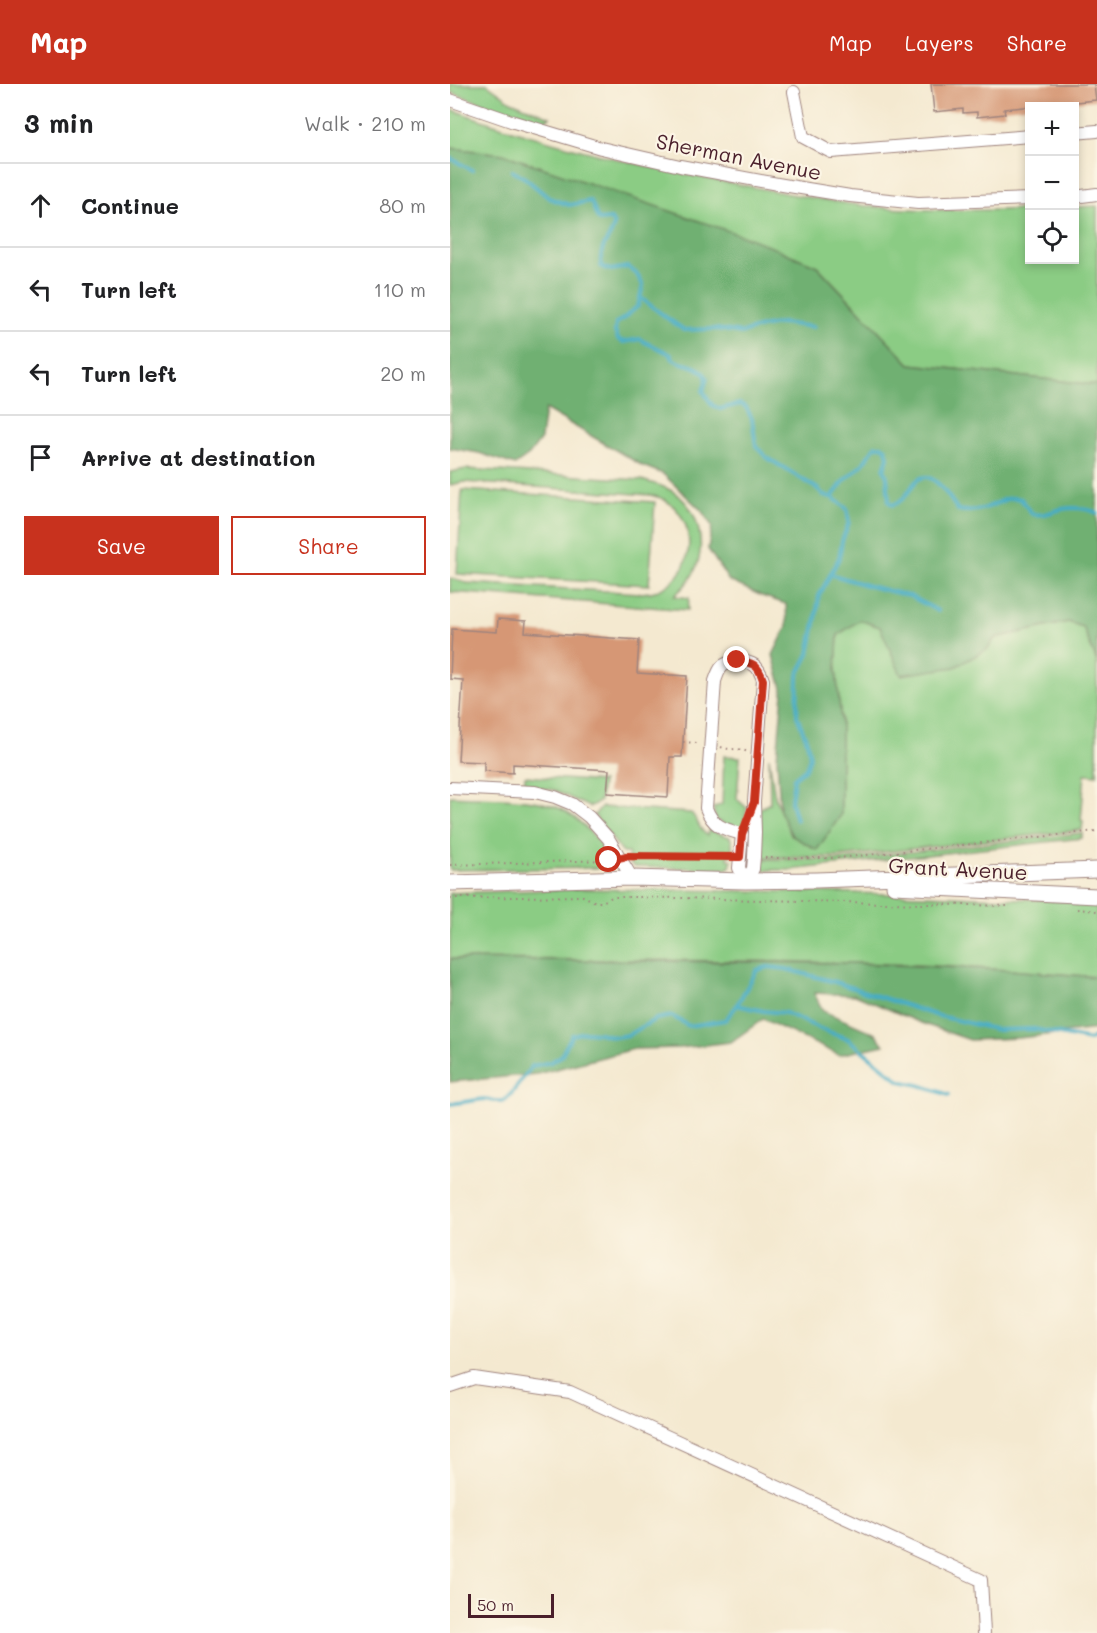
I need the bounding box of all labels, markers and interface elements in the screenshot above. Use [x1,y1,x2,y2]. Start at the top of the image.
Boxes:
text: Map [30,24,87,60]
text: Map [829,29,872,56]
text: Layers [905,29,974,56]
text: Share [1007,29,1067,56]
map controls [1025,102,1079,264]
button: + [1025,102,1079,156]
text: 3 min [24,106,93,140]
text: Walk · 210 m [304,110,426,136]
street label: Sherman Avenue [654,127,824,185]
button: − [1025,156,1079,210]
icon: ahead [24,189,57,222]
text: Continue [81,191,179,220]
text: 80 m [379,192,426,218]
button: locate [1025,210,1079,264]
icon: left [24,273,57,306]
text: Turn left [81,275,177,304]
text: 110 m [373,276,426,302]
icon: left [24,357,57,390]
text: Turn left [81,359,177,388]
text: 20 m [380,360,426,386]
icon: arrive [24,441,57,474]
text: Arrive at destination [81,443,316,472]
button: Save [24,516,219,575]
button: Share [231,516,426,575]
route end [723,646,749,672]
route start [595,846,621,872]
street label: Grant Avenue [888,851,1028,885]
scale bar [468,1591,554,1618]
text: 50 m [477,1594,514,1615]

